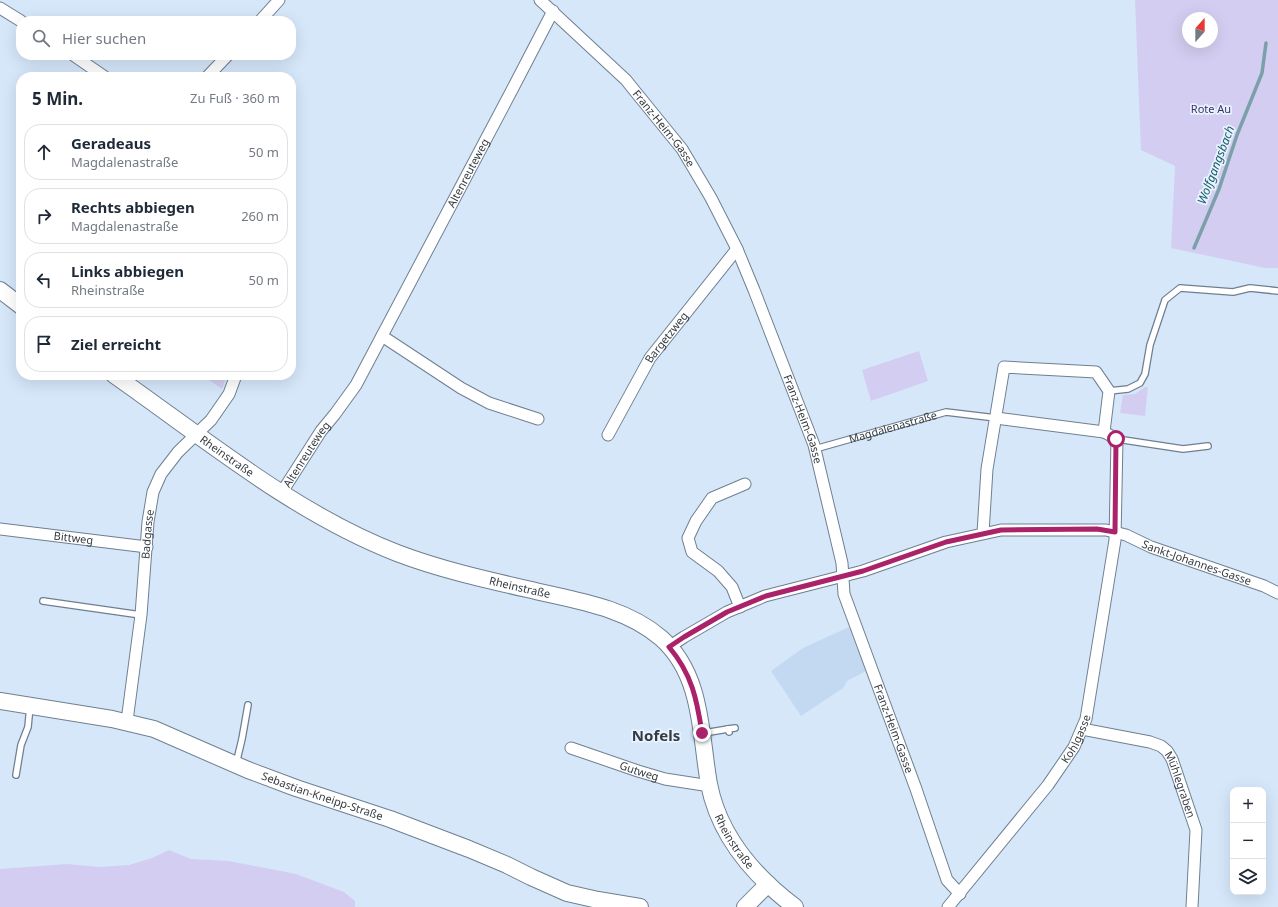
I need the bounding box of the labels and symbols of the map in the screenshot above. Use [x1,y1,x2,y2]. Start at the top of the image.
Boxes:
north arrow [1182,12,1218,48]
street label: Franz-Heim-Gasse [630,86,699,169]
park label: Rote Au [1191,101,1231,116]
water label: Wolfgangsbach [1193,123,1238,206]
street label: Altenreuteweg [443,136,492,210]
street label: Bargetzweg [641,308,691,365]
street label: Franz-Heim-Gasse [780,372,826,465]
street label: Magdalenastraße [847,407,939,446]
street label: Altenreuteweg [279,418,333,490]
route start [1107,430,1125,448]
street label: Rheinstraße [197,432,257,480]
street label: Badgasse [137,508,157,560]
street label: Bittweg [53,528,94,547]
street label: Sankt-Johannes-Gasse [1140,536,1253,588]
street label: Rheinstraße [488,573,552,601]
street label: Franz-Heim-Gasse [871,682,917,775]
street label: Kohlgasse [1057,714,1094,766]
route end [693,724,711,742]
district label: Nofels [632,725,680,745]
street label: Mühlegraben [1162,748,1199,820]
street label: Gutweg [618,757,661,784]
street label: Sebastian-Kneipp-Straße [260,768,385,823]
street label: Rheinstraße [712,811,758,872]

